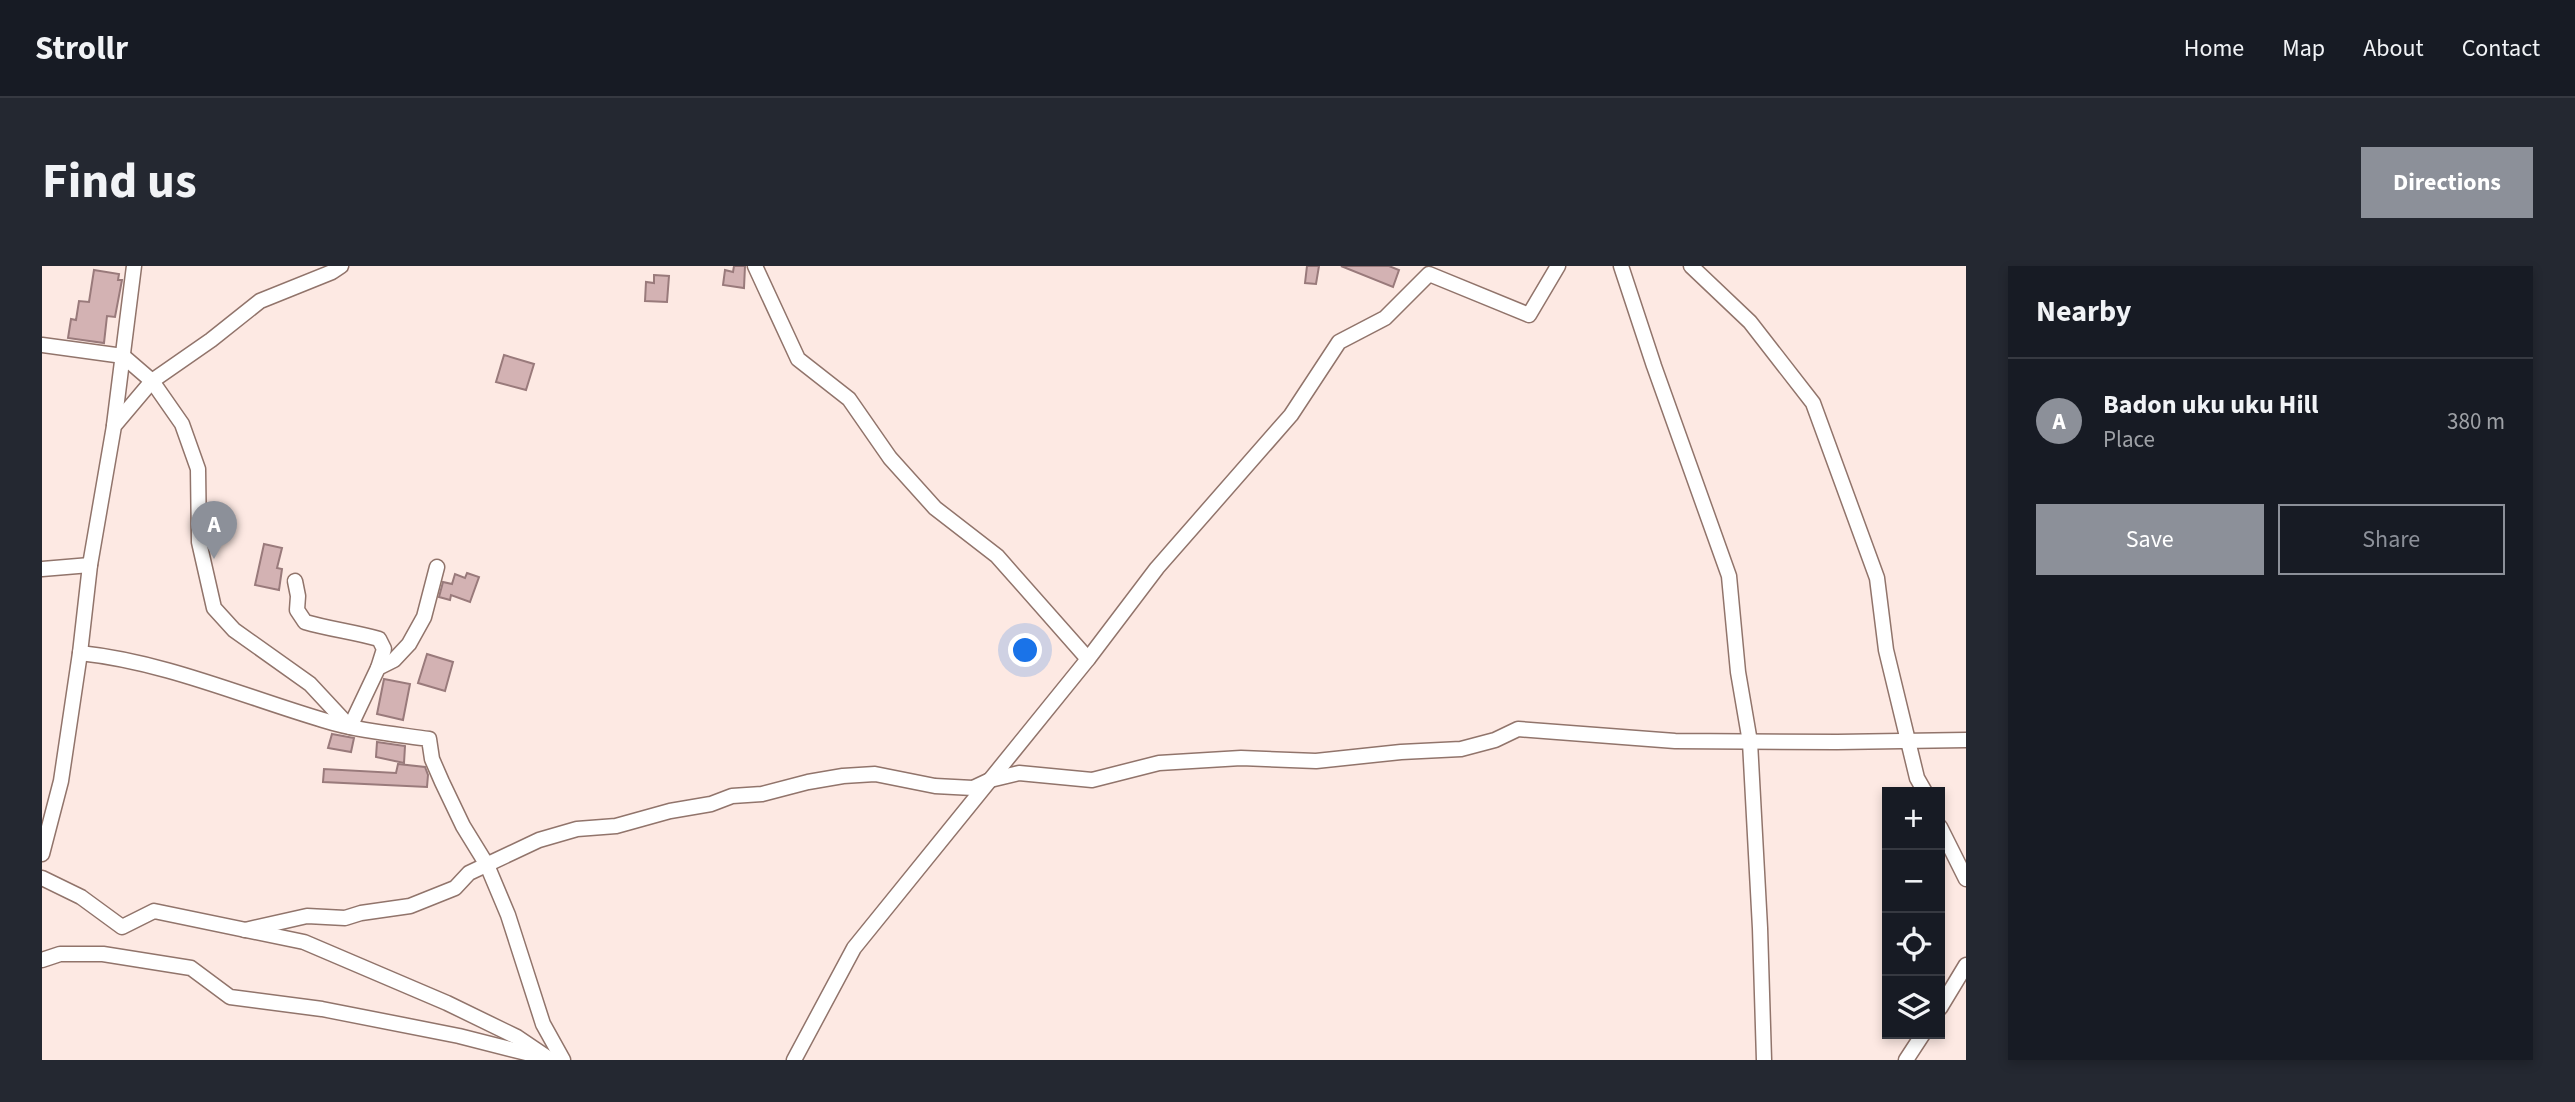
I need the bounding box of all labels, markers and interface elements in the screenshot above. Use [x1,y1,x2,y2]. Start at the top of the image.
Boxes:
text: Strollr [35,25,128,72]
text: Home [2184,31,2244,66]
text: Map [2282,31,2325,66]
text: About [2363,31,2424,66]
text: Contact [2462,31,2540,66]
text: Find us [42,147,197,217]
button: Directions [2361,147,2533,218]
text: Nearby [2036,290,2131,333]
text: Badon uku uku Hill [2103,386,2318,423]
text: A [2052,405,2066,438]
text: 380 m [2447,405,2505,438]
text: Place [2103,423,2155,456]
pin: A [191,501,237,559]
button: Save [2036,504,2264,575]
button: Share [2278,504,2505,575]
your location [1008,633,1042,667]
map controls [1882,787,1945,1039]
button: + [1882,787,1945,850]
button: − [1882,850,1945,913]
button: locate [1882,913,1945,976]
button: layers [1882,976,1945,1039]

